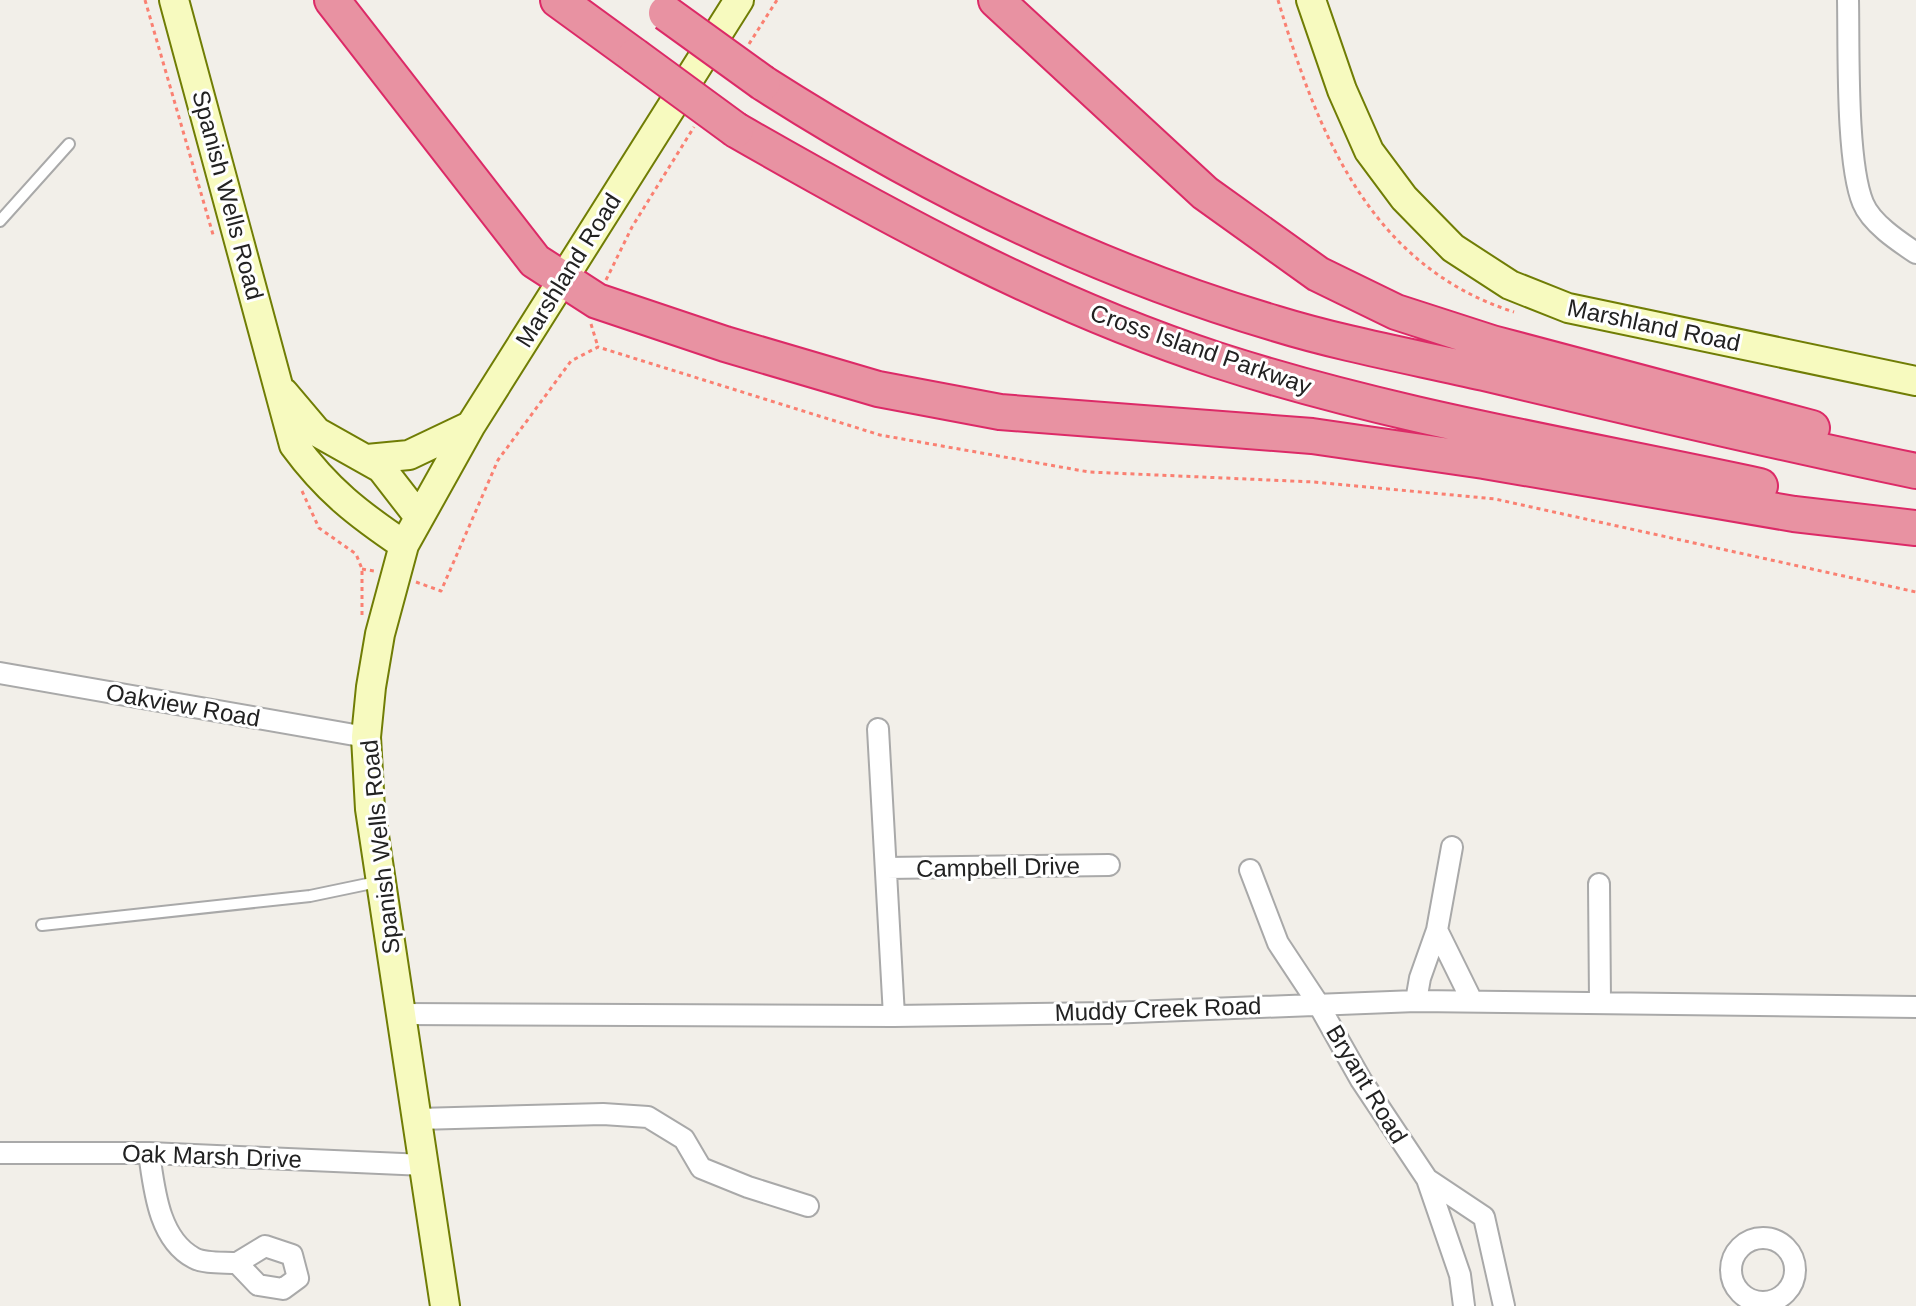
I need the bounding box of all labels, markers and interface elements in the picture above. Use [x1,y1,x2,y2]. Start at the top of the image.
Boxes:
street label: Spanish Wells Road [187,87,269,303]
street label: Marshland Road [510,188,626,352]
street label: Marshland Road [1565,293,1743,357]
street label: Cross Island Parkway [1087,298,1315,400]
street label: Oakview Road [104,678,262,732]
street label: Spanish Wells Road [355,738,405,956]
street label: Campbell Drive [916,852,1080,882]
street label: Muddy Creek Road [1054,992,1262,1026]
street label: Bryant Road [1321,1020,1413,1148]
street label: Oak Marsh Drive [122,1139,302,1173]

